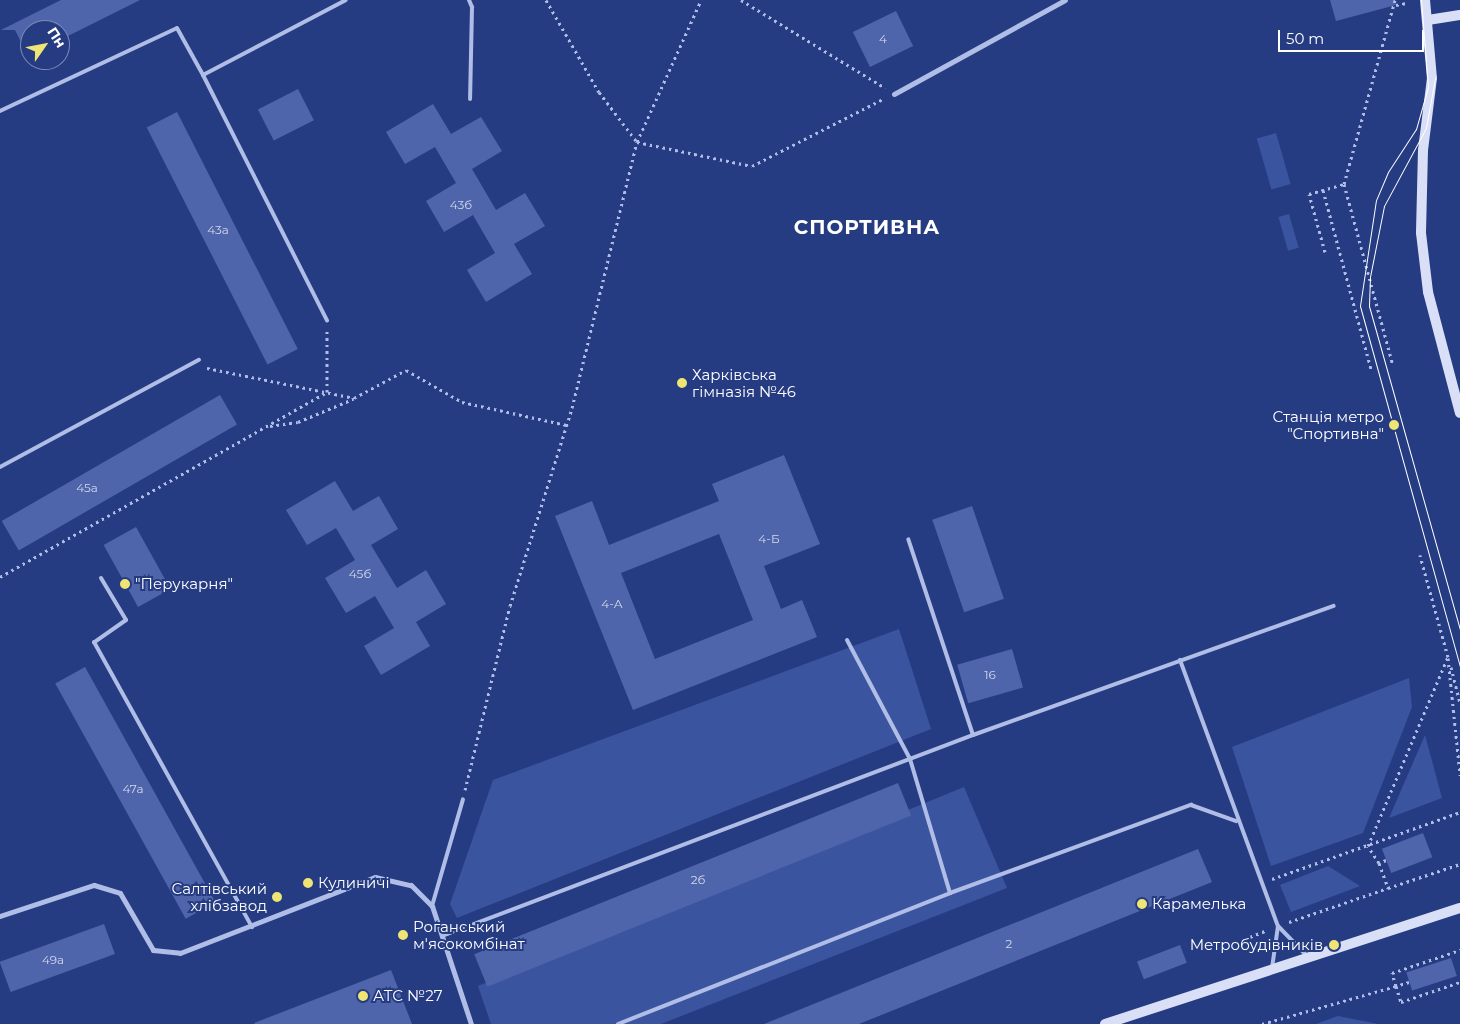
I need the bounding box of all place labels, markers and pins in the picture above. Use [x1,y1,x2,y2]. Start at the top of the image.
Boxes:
place label: Харківська гімназія №46 [692,365,796,400]
marker: Харківська гімназія №46 [676,377,688,389]
place label: Станція метро "Спортивна" [1272,407,1384,442]
marker: Станція метро "Спортивна" [1388,419,1400,431]
place label: "Перукарня" [135,575,233,593]
marker: "Перукарня" [119,578,131,590]
place label: Кулиничі [318,874,390,892]
marker: Кулиничі [302,877,314,889]
place label: Салтівський хлібзавод [172,879,267,914]
marker: Салтівський хлібзавод [271,891,283,903]
place label: Карамелька [1152,895,1246,913]
marker: Карамелька [1136,898,1148,910]
place label: Роганський м'ясокомбінат [413,917,525,952]
marker: Роганський м'ясокомбінат [397,929,409,941]
place label: Метробудівників [1190,936,1323,954]
marker: Метробудівників [1327,938,1341,952]
place label: АТС №27 [373,987,443,1005]
marker: АТС №27 [357,990,369,1002]

